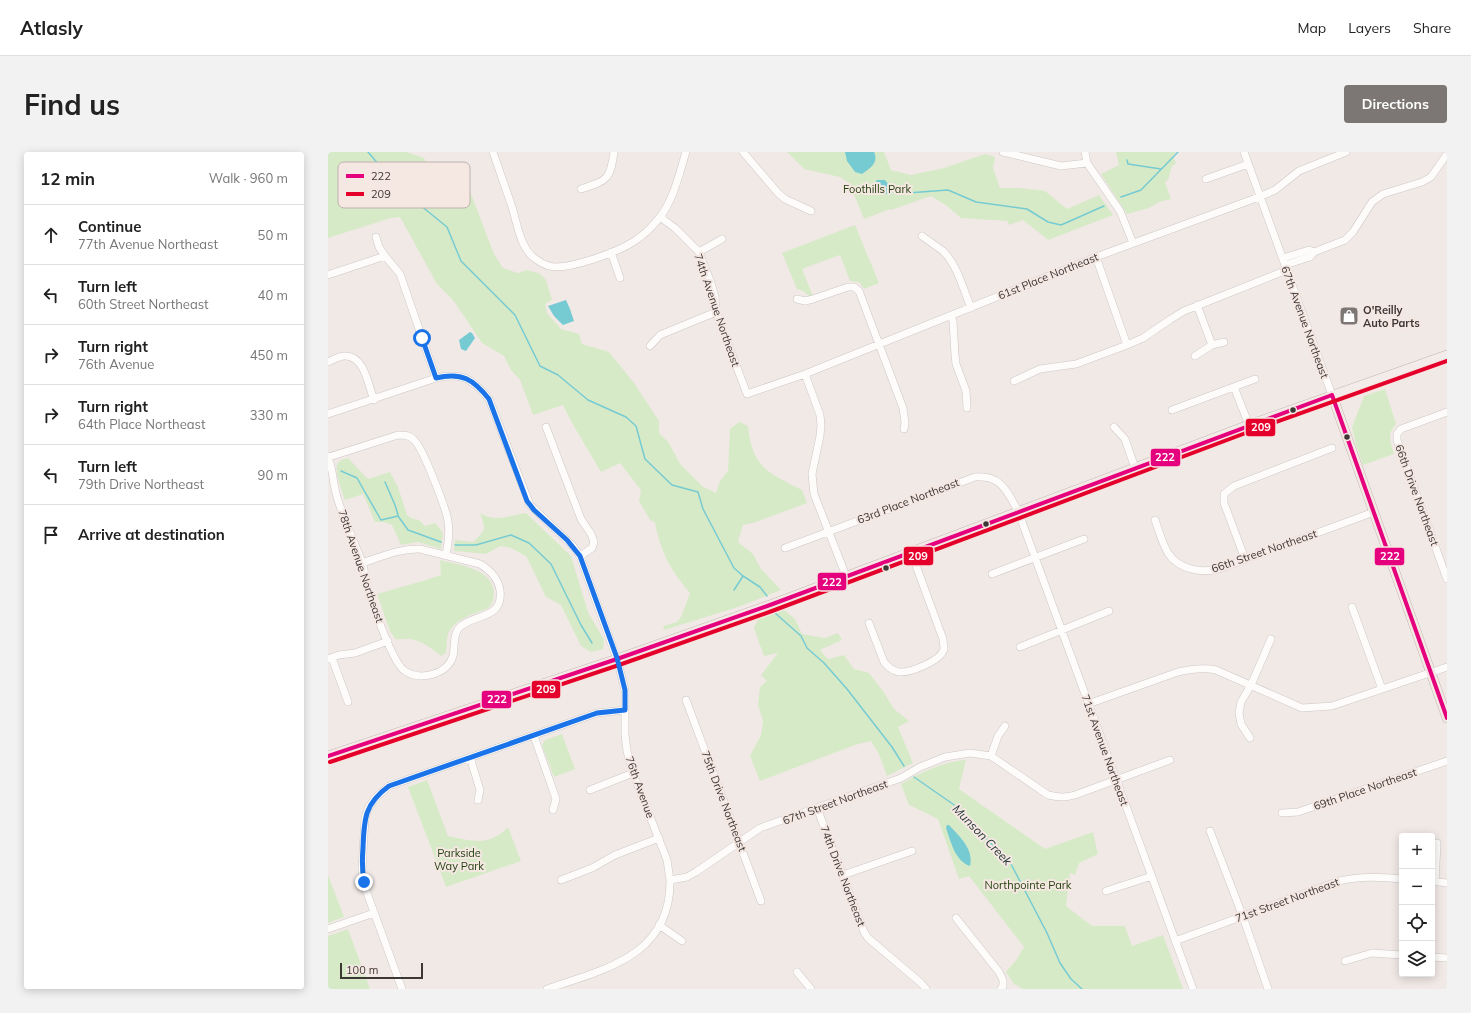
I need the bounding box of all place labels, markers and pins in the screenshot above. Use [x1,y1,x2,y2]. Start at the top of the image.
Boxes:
place label: O'Reilly Auto Parts [1363,303,1420,330]
shop icon: O'Reilly Auto Parts [1338,305,1360,327]
unlabelled marker [1288,405,1298,415]
unlabelled marker [1342,432,1352,442]
unlabelled marker [981,519,991,529]
unlabelled marker [881,563,891,573]

